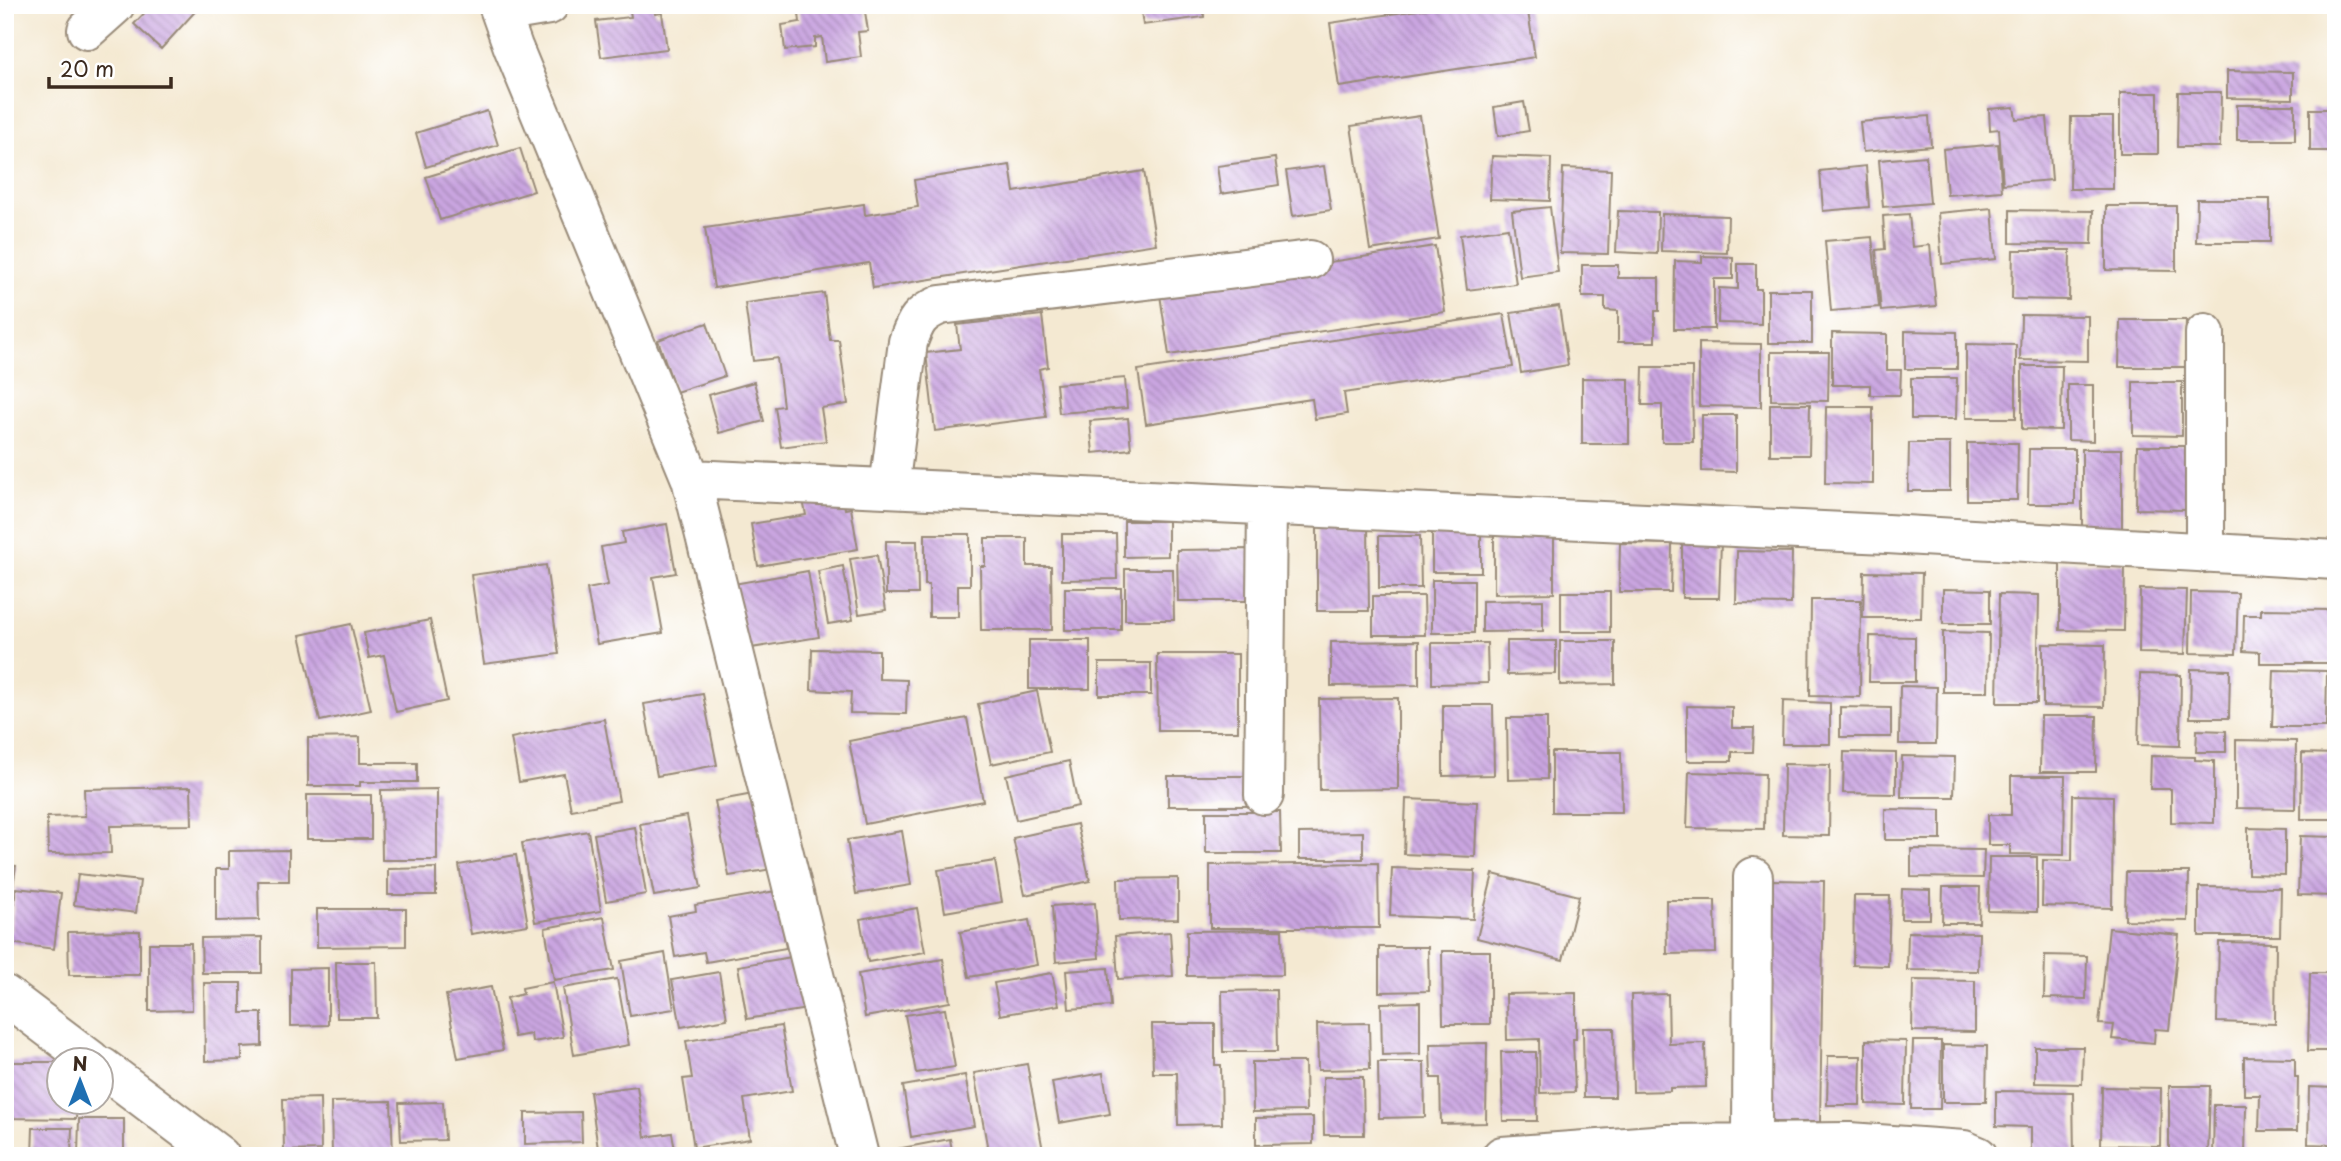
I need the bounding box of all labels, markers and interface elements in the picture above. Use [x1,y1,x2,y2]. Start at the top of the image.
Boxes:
scale bar [49,46,172,90]
text: 20 m [60,52,114,84]
north arrow [46,1046,116,1116]
text: N [72,1049,88,1077]

